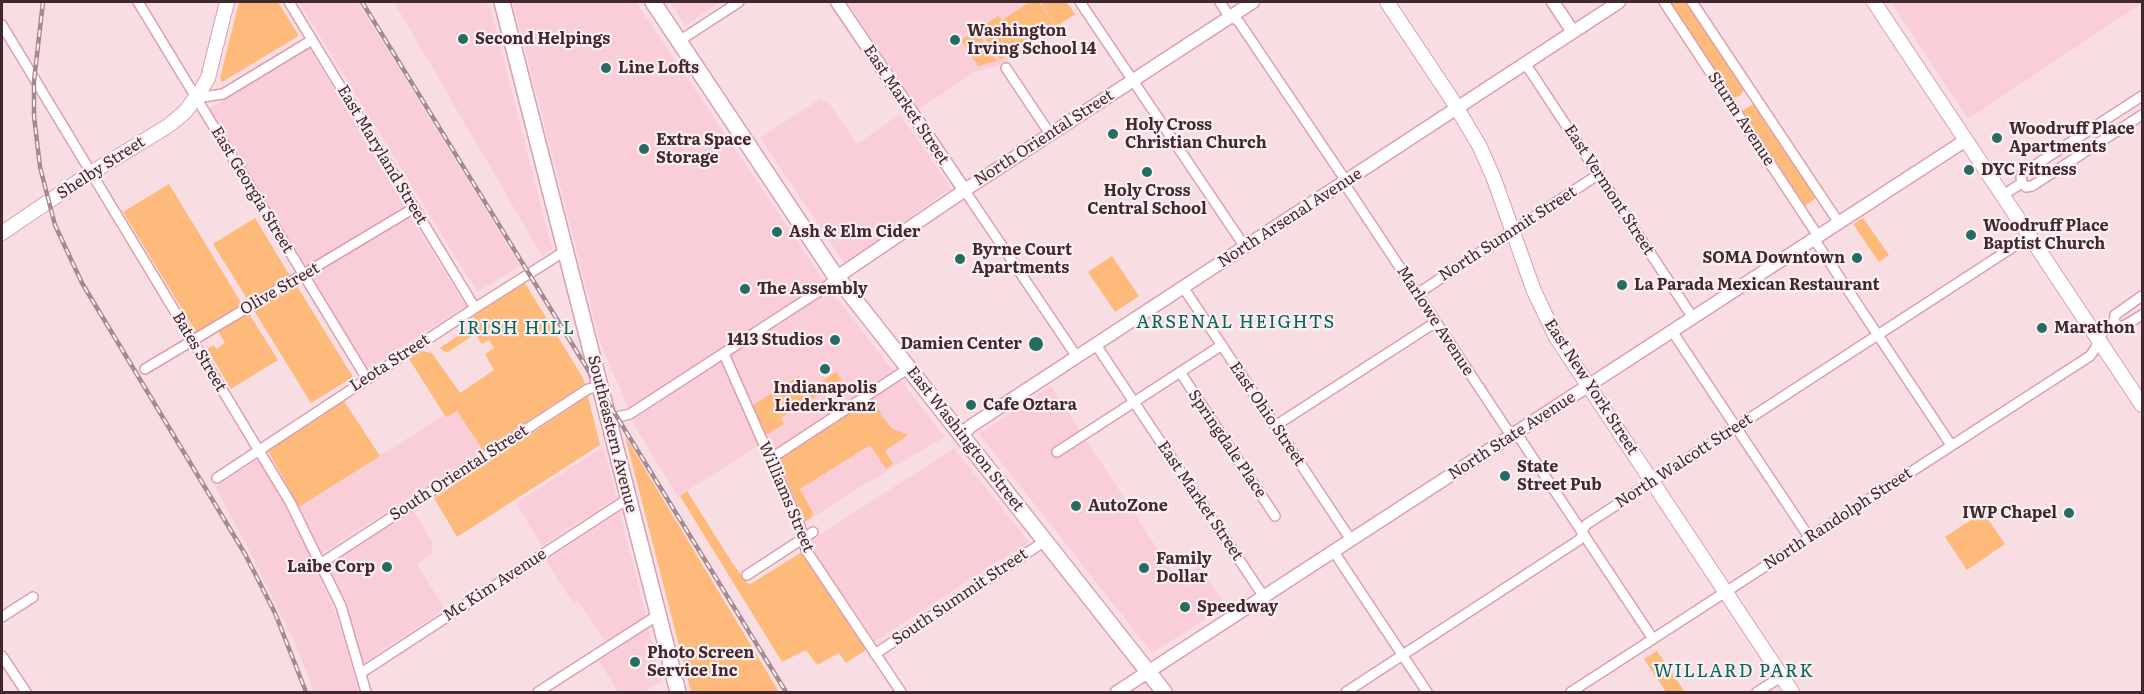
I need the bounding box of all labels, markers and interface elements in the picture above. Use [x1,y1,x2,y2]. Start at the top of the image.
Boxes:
place label: Washington Irving School 14 [967,21,1096,59]
place label: Second Helpings [475,29,610,49]
marker: Second Helpings [456,32,470,46]
marker: Washington Irving School 14 [948,33,962,47]
street label: East Market Street [859,42,953,168]
place label: Line Lofts [618,58,699,78]
marker: Line Lofts [599,61,613,75]
street label: Sturm Avenue [1703,68,1779,170]
street label: East Maryland Street [333,82,431,228]
street label: North Oriental Street [971,86,1117,190]
place label: Holy Cross Christian Church [1125,115,1267,153]
place label: Woodruff Place Apartments [2009,119,2135,157]
street label: East Vermont Street [1560,121,1658,259]
street label: East Georgia Street [207,123,297,257]
marker: Holy Cross Christian Church [1106,127,1120,141]
place label: Extra Space Storage [656,130,751,168]
marker: Woodruff Place Apartments [1990,131,2004,145]
street label: Shelby Street [53,132,149,204]
marker: Extra Space Storage [637,142,651,156]
place label: DYC Fitness [1981,160,2077,180]
marker: DYC Fitness [1962,163,1976,177]
street label: North Arsenal Avenue [1214,164,1366,272]
marker: Holy Cross Central School [1140,165,1154,179]
place label: Holy Cross Central School [1087,181,1207,219]
street label: North Summit Street [1436,182,1580,286]
place label: Woodruff Place Baptist Church [1983,216,2109,254]
place label: Ash & Elm Cider [789,222,921,242]
marker: Ash & Elm Cider [770,225,784,239]
marker: Woodruff Place Baptist Church [1964,228,1978,242]
place label: Byrne Court Apartments [972,240,1072,278]
place label: SOMA Downtown [1702,248,1845,268]
marker: SOMA Downtown [1850,251,1864,265]
marker: Byrne Court Apartments [953,252,967,266]
street label: Olive Street [237,259,323,319]
street label: Marlowe Avenue [1392,262,1478,380]
place label: La Parada Mexican Restaurant [1634,275,1879,295]
marker: La Parada Mexican Restaurant [1615,278,1629,292]
place label: The Assembly [757,279,868,299]
marker: The Assembly [738,282,752,296]
street label: Bates Street [168,309,230,395]
district label: ARSENAL HEIGHTS [1136,312,1336,334]
street label: East New York Street [1540,315,1642,459]
district label: IRISH HILL [458,318,576,340]
place label: Marathon [2054,318,2135,338]
marker: Marathon [2035,321,2049,335]
street label: Leota Street [346,330,434,396]
place label: 1413 Studios [727,330,823,350]
marker: 1413 Studios [828,333,842,347]
place label: Damien Center [900,334,1022,354]
marker: Damien Center [1027,335,1045,353]
street label: Southeastern Avenue [583,353,641,515]
street label: East Ohio Street [1225,358,1309,470]
marker: Indianapolis Liederkranz [818,362,832,376]
street label: East Washington Street [902,363,1028,515]
place label: Indianapolis Liederkranz [773,378,877,416]
street label: Springdale Place [1184,386,1270,502]
street label: North State Avenue [1445,388,1579,484]
place label: Cafe Oztara [983,395,1077,415]
marker: Cafe Oztara [964,398,978,412]
street label: North Walcott Street [1612,409,1756,513]
street label: South Oriental Street [386,421,532,525]
street label: East Market Street [1153,438,1247,564]
street label: Williams Street [754,439,818,555]
place label: State Street Pub [1517,457,1602,495]
street label: North Randolph Street [1760,464,1916,574]
marker: State Street Pub [1498,469,1512,483]
place label: AutoZone [1088,496,1168,516]
marker: AutoZone [1069,499,1083,513]
place label: IWP Chapel [1962,503,2057,523]
marker: IWP Chapel [2062,506,2076,520]
street label: Mc Kim Avenue [440,544,550,626]
street label: South Summit Street [889,544,1031,650]
place label: Family Dollar [1156,549,1211,587]
place label: Laibe Corp [287,557,375,577]
marker: Laibe Corp [380,560,394,574]
marker: Family Dollar [1137,561,1151,575]
place label: Speedway [1197,597,1278,617]
marker: Speedway [1178,600,1192,614]
place label: Photo Screen Service Inc [647,643,754,681]
marker: Photo Screen Service Inc [628,655,642,669]
district label: WILLARD PARK [1653,661,1815,683]

